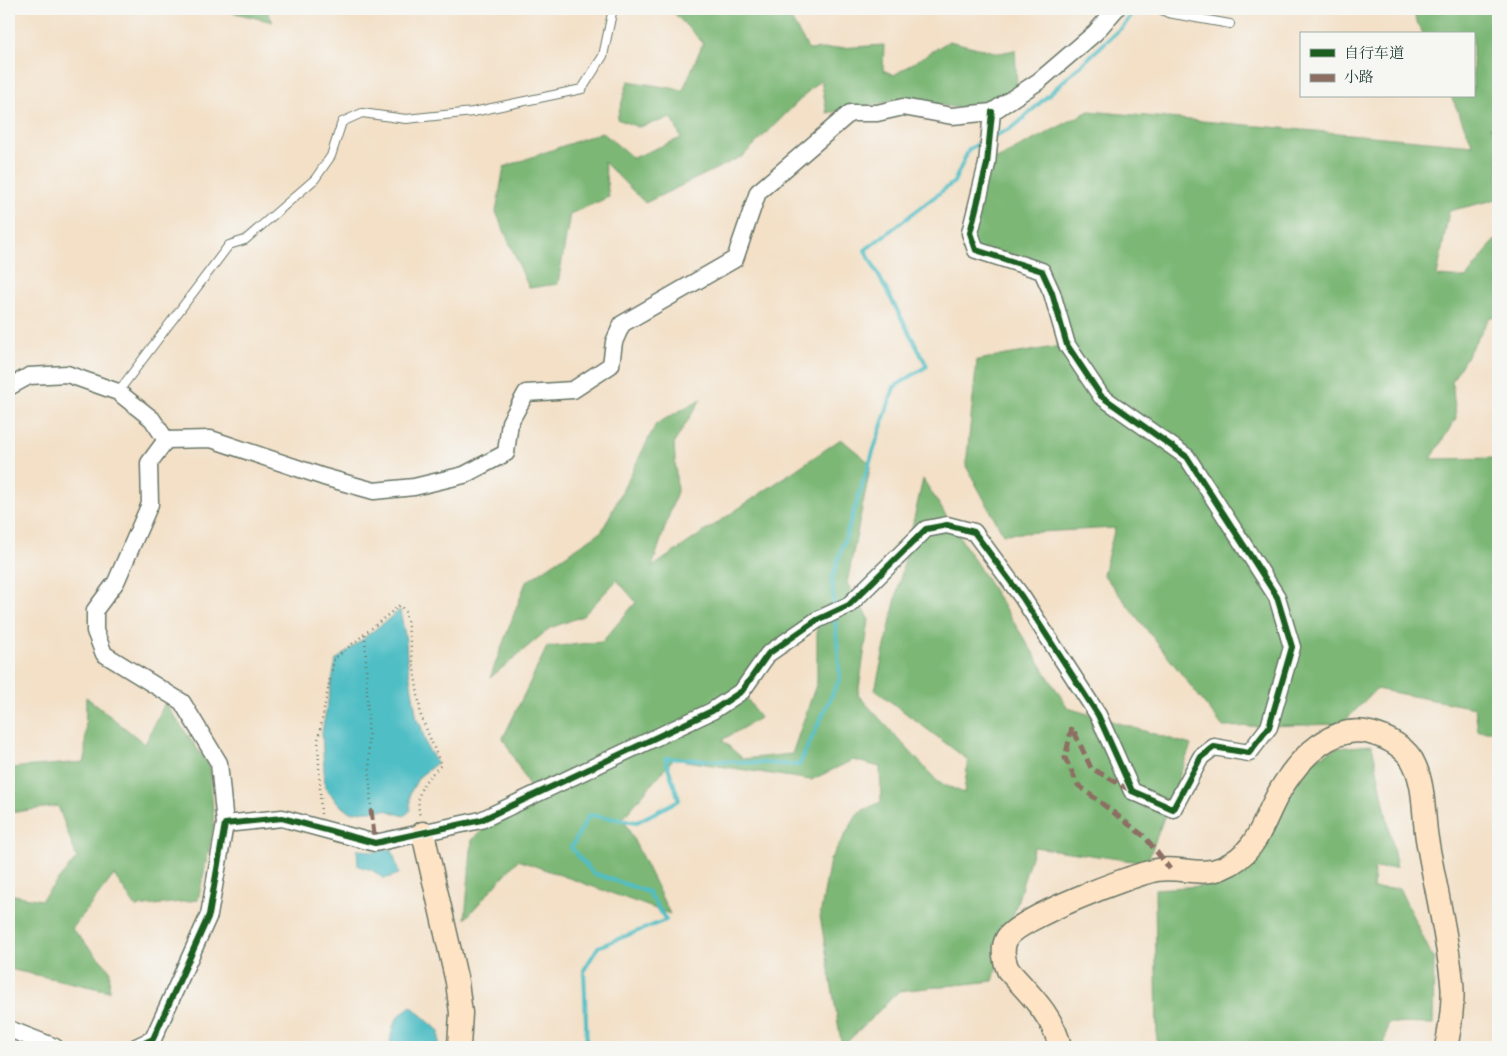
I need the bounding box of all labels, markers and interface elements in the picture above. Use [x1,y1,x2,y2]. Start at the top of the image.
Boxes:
legend [1300,32,1474,98]
text: 自行车道 [1344,43,1404,63]
text: 小路 [1344,67,1374,87]

